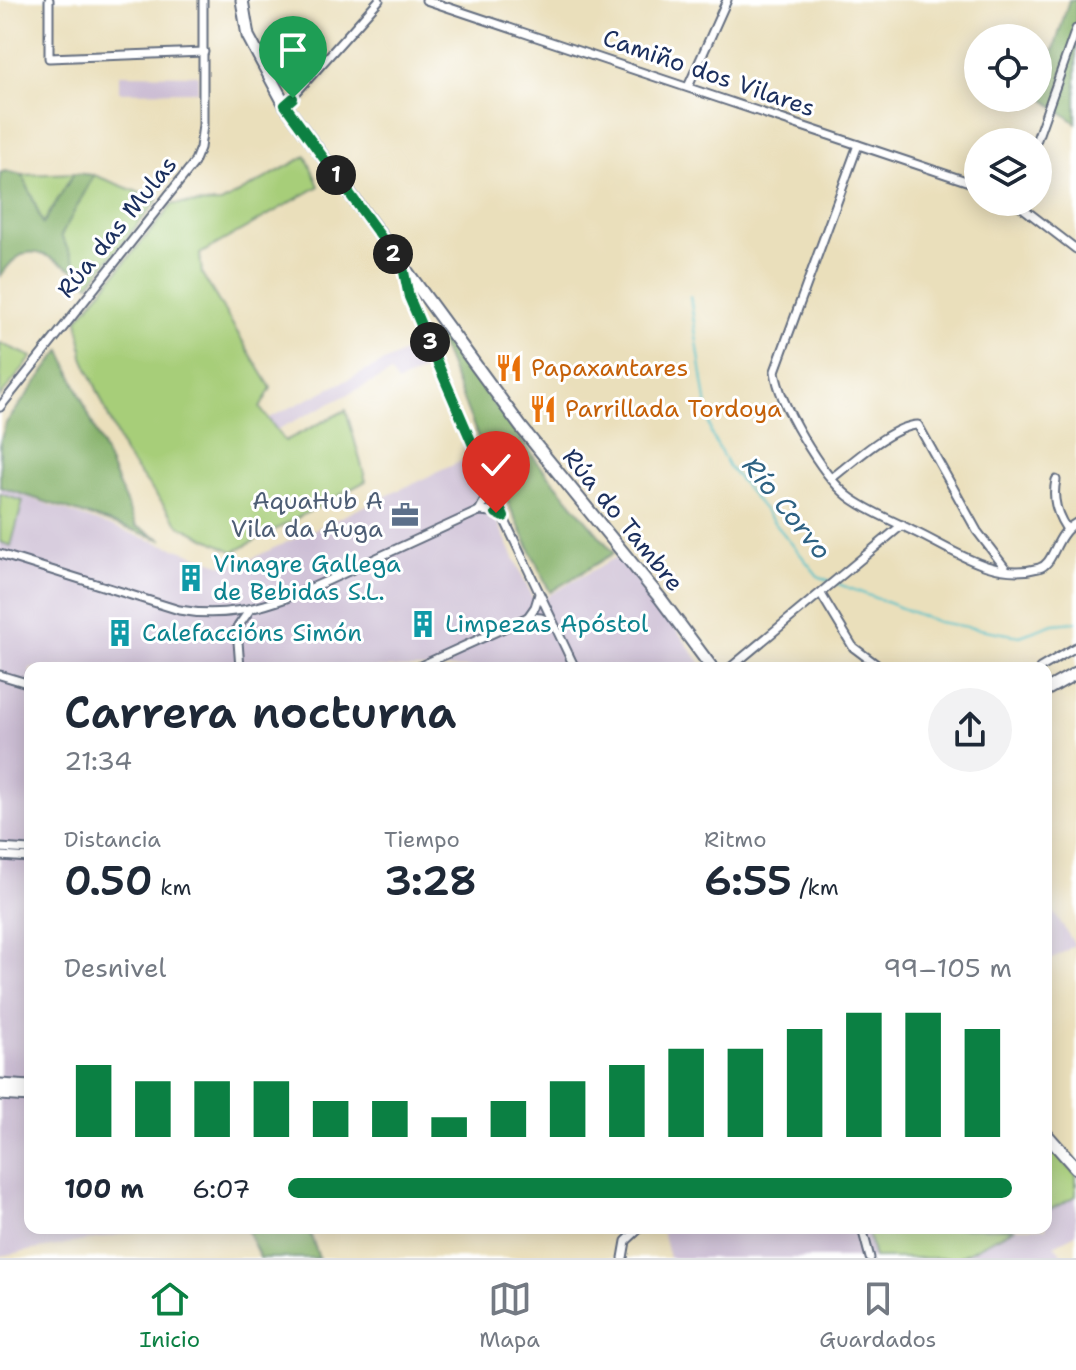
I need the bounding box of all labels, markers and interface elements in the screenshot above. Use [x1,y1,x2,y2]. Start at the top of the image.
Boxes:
pin [259,16,327,98]
street label: Camiño dos Vilares [599,22,819,124]
map controls [964,24,1052,216]
button: locate [964,24,1052,112]
icon: arrive [271,28,315,72]
button: layers [964,128,1052,216]
street label: Rúa das Mulas [50,149,184,305]
pin: 1 [316,155,356,195]
text: 1 [331,160,341,189]
pin: 2 [373,234,413,274]
text: 2 [385,239,401,268]
pin: 3 [410,322,450,362]
text: 3 [422,327,438,356]
place label: Papaxantares [531,352,688,384]
restaurant icon: Papaxantares [494,353,524,383]
place label: Parrillada Tordoya [565,393,782,425]
restaurant icon: Parrillada Tordoya [528,394,558,424]
pin [462,431,530,513]
street label: Rúa do Tambre [555,442,691,598]
icon: check [474,443,518,487]
water label: Río Corvo [735,449,840,566]
place label: AquaHub A Vila da Auga [231,485,383,545]
office icon: AquaHub A Vila da Auga [390,500,420,530]
place label: Vinagre Gallega de Bebidas S.L. [213,548,401,608]
building icon: Vinagre Gallega de Bebidas S.L. [176,563,206,593]
place label: Limpezas Apóstol [445,608,649,640]
building icon: Limpezas Apóstol [408,609,438,639]
place label: Calefaccións Simón [142,617,362,649]
building icon: Calefaccións Simón [105,618,135,648]
text: Carrera nocturna [64,683,456,742]
button: share [928,688,1012,772]
text: 21:34 [64,743,132,778]
text: Distancia [64,825,161,854]
text: Tiempo [384,825,460,854]
text: Ritmo [704,825,767,854]
text: 0.50 [64,854,153,908]
text: 3:28 [384,854,477,908]
text: 6:55 [704,854,792,908]
text: km [153,873,191,902]
text: /km [792,873,839,902]
text: Desnivel [64,950,166,985]
text: 99–105 m [883,950,1012,985]
text: 100 m [64,1171,144,1206]
text: 6:07 [192,1171,251,1206]
tab: Inicio [140,1277,200,1354]
tab: Mapa [479,1277,540,1354]
tab: Guardados [819,1277,936,1354]

